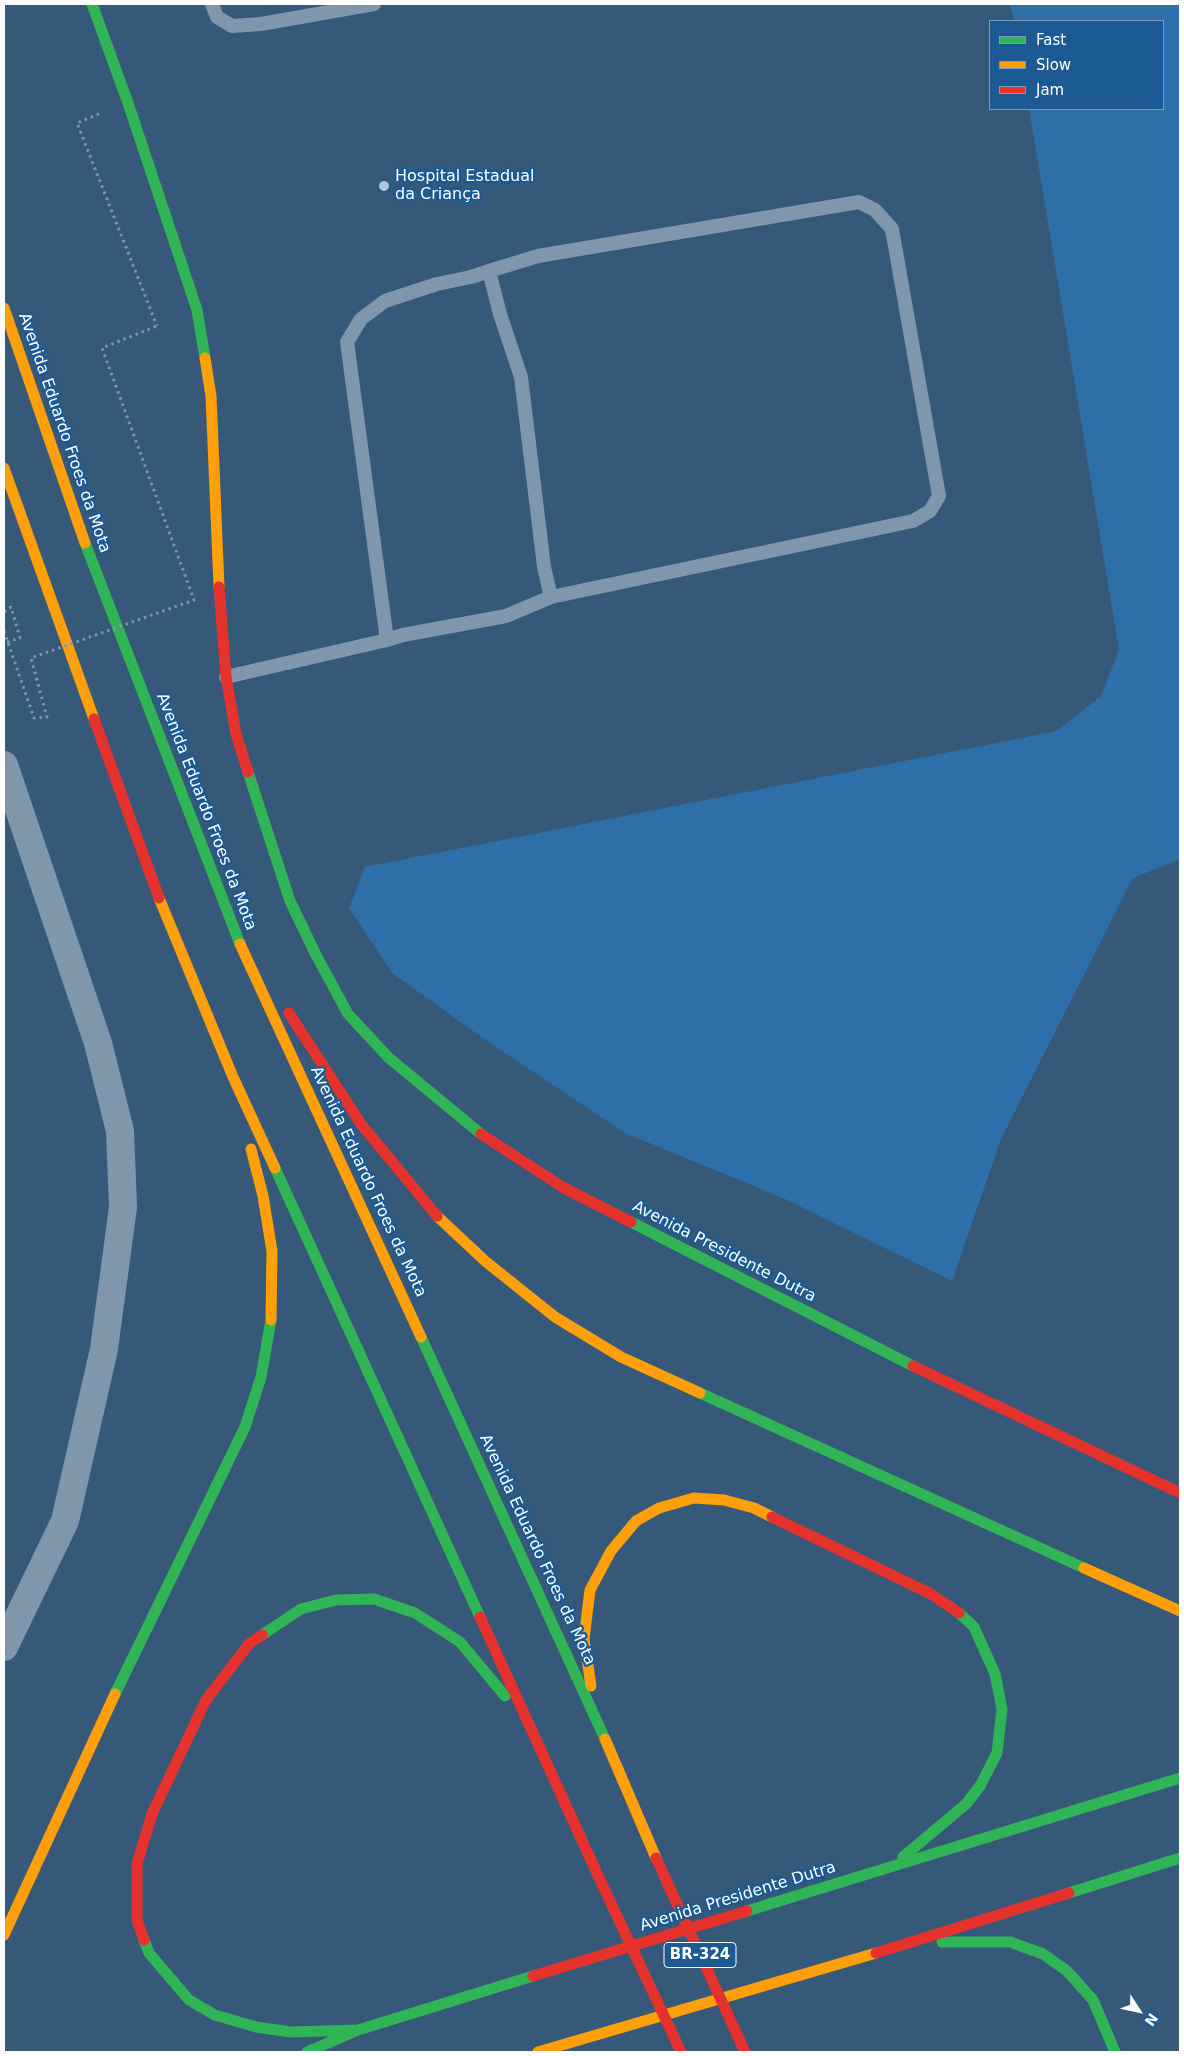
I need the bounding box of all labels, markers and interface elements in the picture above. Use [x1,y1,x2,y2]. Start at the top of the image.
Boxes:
legend [989,20,1164,110]
text: Fast [1036,31,1066,49]
text: Slow [1036,56,1071,74]
text: Jam [1036,81,1064,99]
place label: Hospital Estadual da Criança [395,167,534,205]
marker: Hospital Estadual da Criança [377,179,391,193]
street label: Avenida Eduardo Froes da Mota [14,310,114,556]
street label: Avenida Eduardo Froes da Mota [152,691,260,933]
street label: Avenida Eduardo Froes da Mota [306,1064,430,1300]
street label: Avenida Presidente Dutra [629,1197,819,1307]
street label: Avenida Eduardo Froes da Mota [475,1432,599,1668]
street label: Avenida Presidente Dutra [638,1858,838,1936]
road number: BR-324 [664,1942,736,1968]
north arrow [1114,1986,1164,2036]
text: N [1141,2010,1161,2029]

